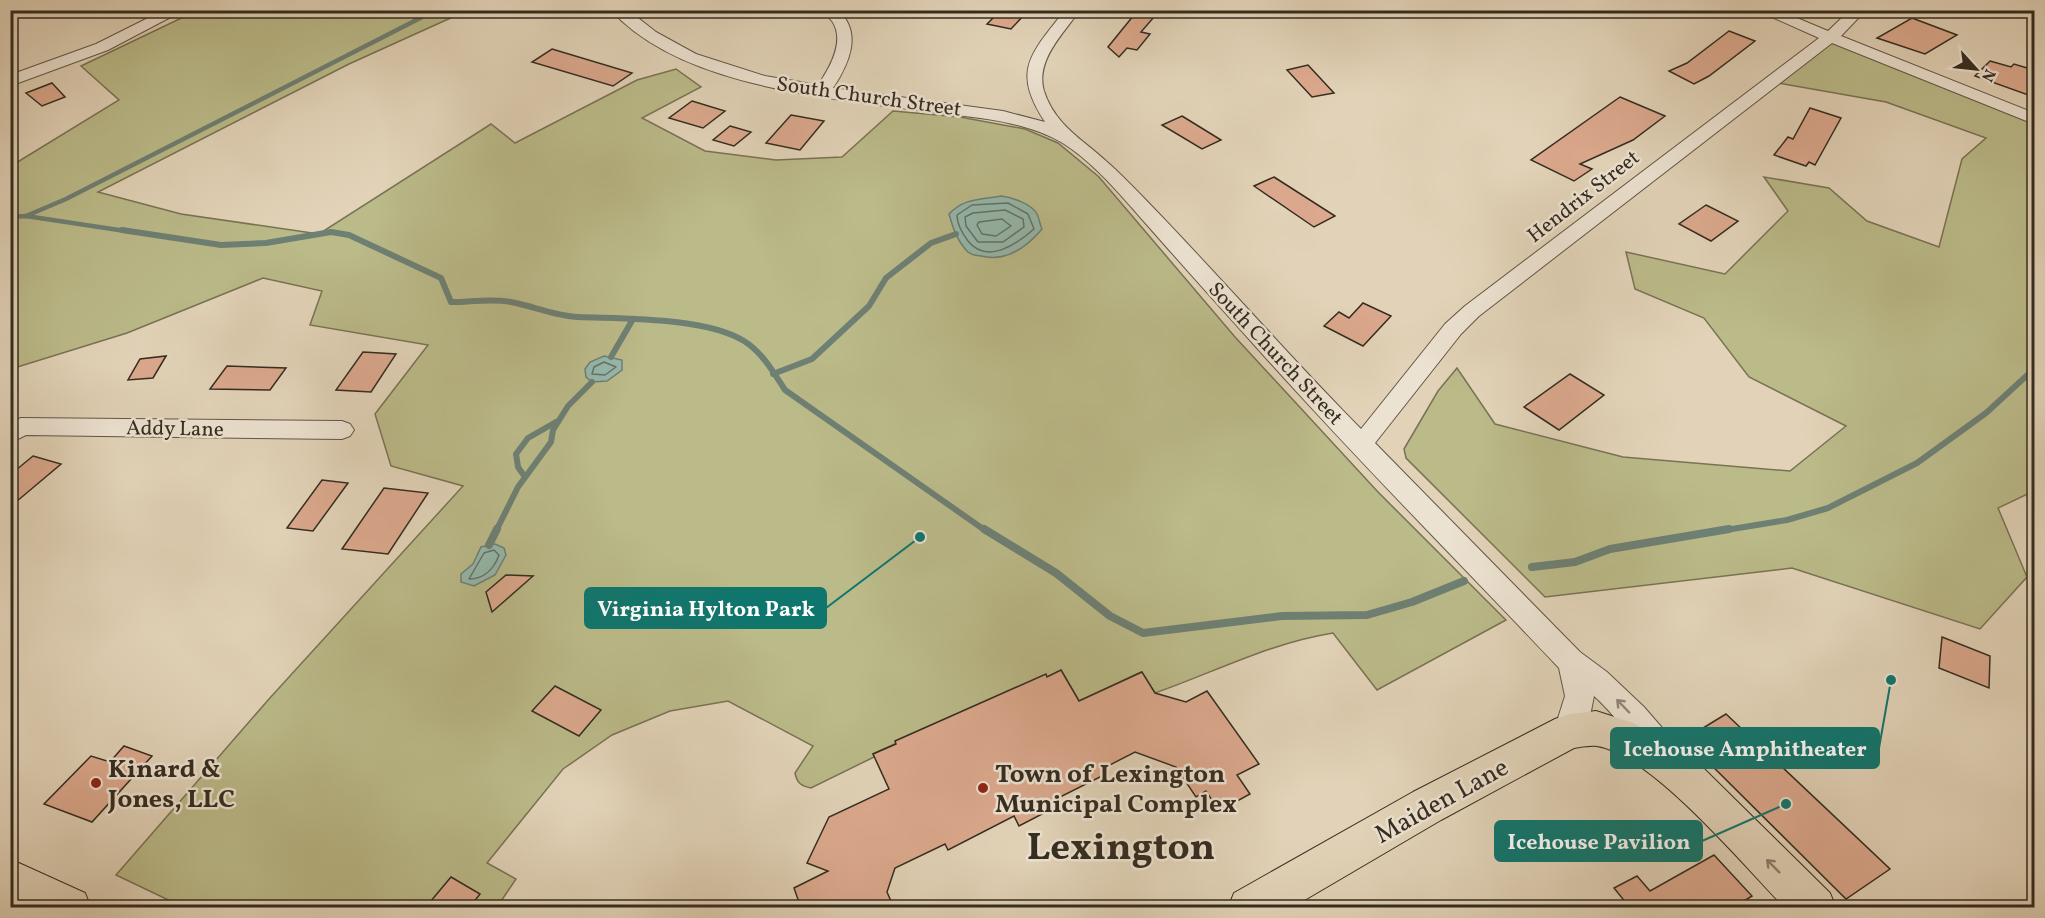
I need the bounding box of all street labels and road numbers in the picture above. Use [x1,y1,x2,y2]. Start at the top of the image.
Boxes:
street label: South Church Street [775,70,963,125]
street label: Hendrix Street [1522,144,1646,250]
street label: South Church Street [1201,276,1349,432]
street label: Addy Lane [126,414,224,445]
street label: Maiden Lane [1369,750,1515,853]

